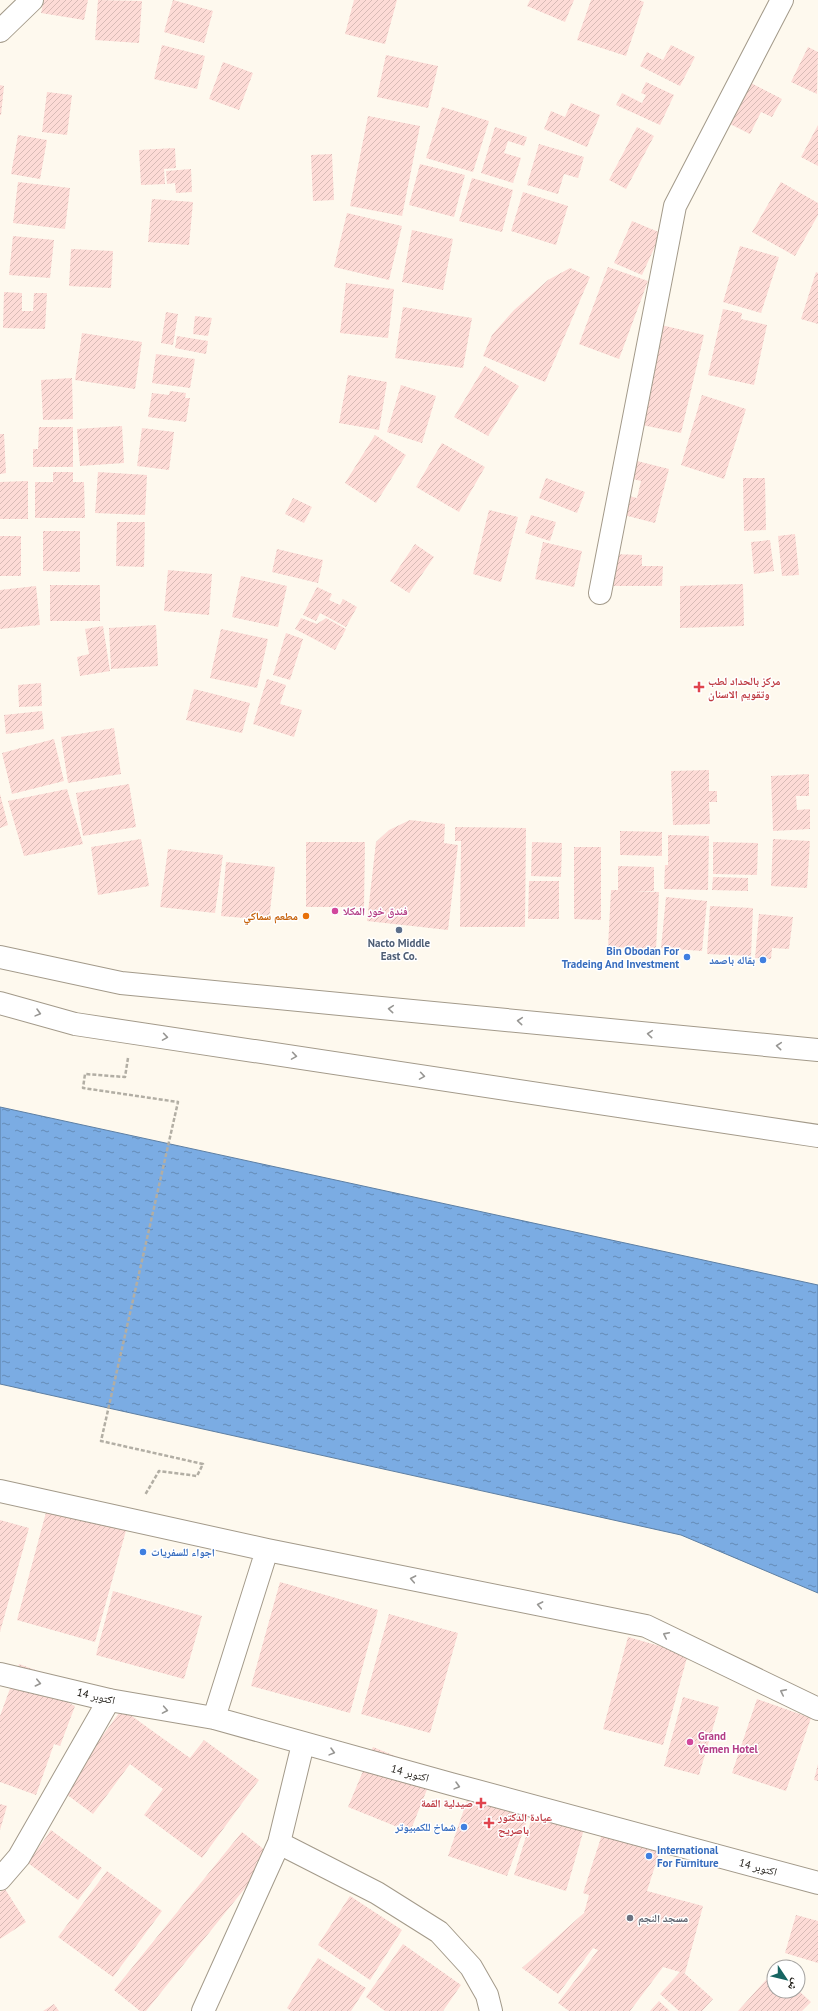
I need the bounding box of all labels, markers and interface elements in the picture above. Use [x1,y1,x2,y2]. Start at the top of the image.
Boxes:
place label: مركز بالحداد لطب وتقويم الاسنان [708,674,781,702]
marker: مركز بالحداد لطب وتقويم الاسنان [693,681,705,693]
place label: فندق خور المكلا [343,904,408,919]
marker: فندق خور المكلا [330,906,340,916]
place label: مطعم سماكي [243,909,298,925]
marker: مطعم سماكي [301,911,311,921]
marker: Nacto Middle East Co. [394,925,404,935]
place label: Nacto Middle East Co. [368,936,431,963]
place label: Bin Obodan For Tradeing And Investment [562,944,679,971]
marker: Bin Obodan For Tradeing And Investment [682,952,692,962]
place label: بقاله باصمد [709,953,755,967]
marker: بقاله باصمد [758,955,768,965]
one-way arrow [388,1005,394,1014]
one-way arrow [34,1008,41,1017]
one-way arrow [517,1017,523,1026]
one-way arrow [647,1029,653,1038]
one-way arrow [162,1032,168,1041]
one-way arrow [776,1042,782,1051]
one-way arrow [291,1051,297,1060]
one-way arrow [419,1071,425,1080]
place label: اجواء للسفريات [151,1545,215,1559]
marker: اجواء للسفريات [138,1547,148,1557]
one-way arrow [410,1575,416,1584]
one-way arrow [537,1601,543,1609]
one-way arrow [663,1632,670,1640]
one-way arrow [34,1678,41,1687]
street label: 14 اكتوبر [76,1685,116,1707]
one-way arrow [780,1689,787,1697]
one-way arrow [162,1705,168,1713]
place label: Grand Yemen Hotel [697,1729,759,1756]
marker: Grand Yemen Hotel [685,1737,695,1747]
one-way arrow [328,1747,335,1756]
street label: 14 اكتوبر [389,1761,431,1785]
one-way arrow [453,1781,460,1790]
place label: صيدلية القمة [421,1796,473,1810]
marker: صيدلية القمة [476,1798,486,1808]
place label: عيادة الدكتور باصريح [497,1810,553,1838]
marker: عيادة الدكتور باصريح [483,1817,495,1829]
place label: شماخ للكمبيوتر [394,1820,456,1835]
marker: شماخ للكمبيوتر [459,1822,469,1832]
place label: International For Furniture [657,1843,719,1870]
marker: International For Furniture [644,1851,654,1861]
street label: 14 اكتوبر [737,1855,779,1879]
place label: مسجد النجم [638,1911,688,1926]
marker: مسجد النجم [625,1913,635,1923]
north arrow [766,1959,806,1999]
text: ش [784,1975,803,1994]

